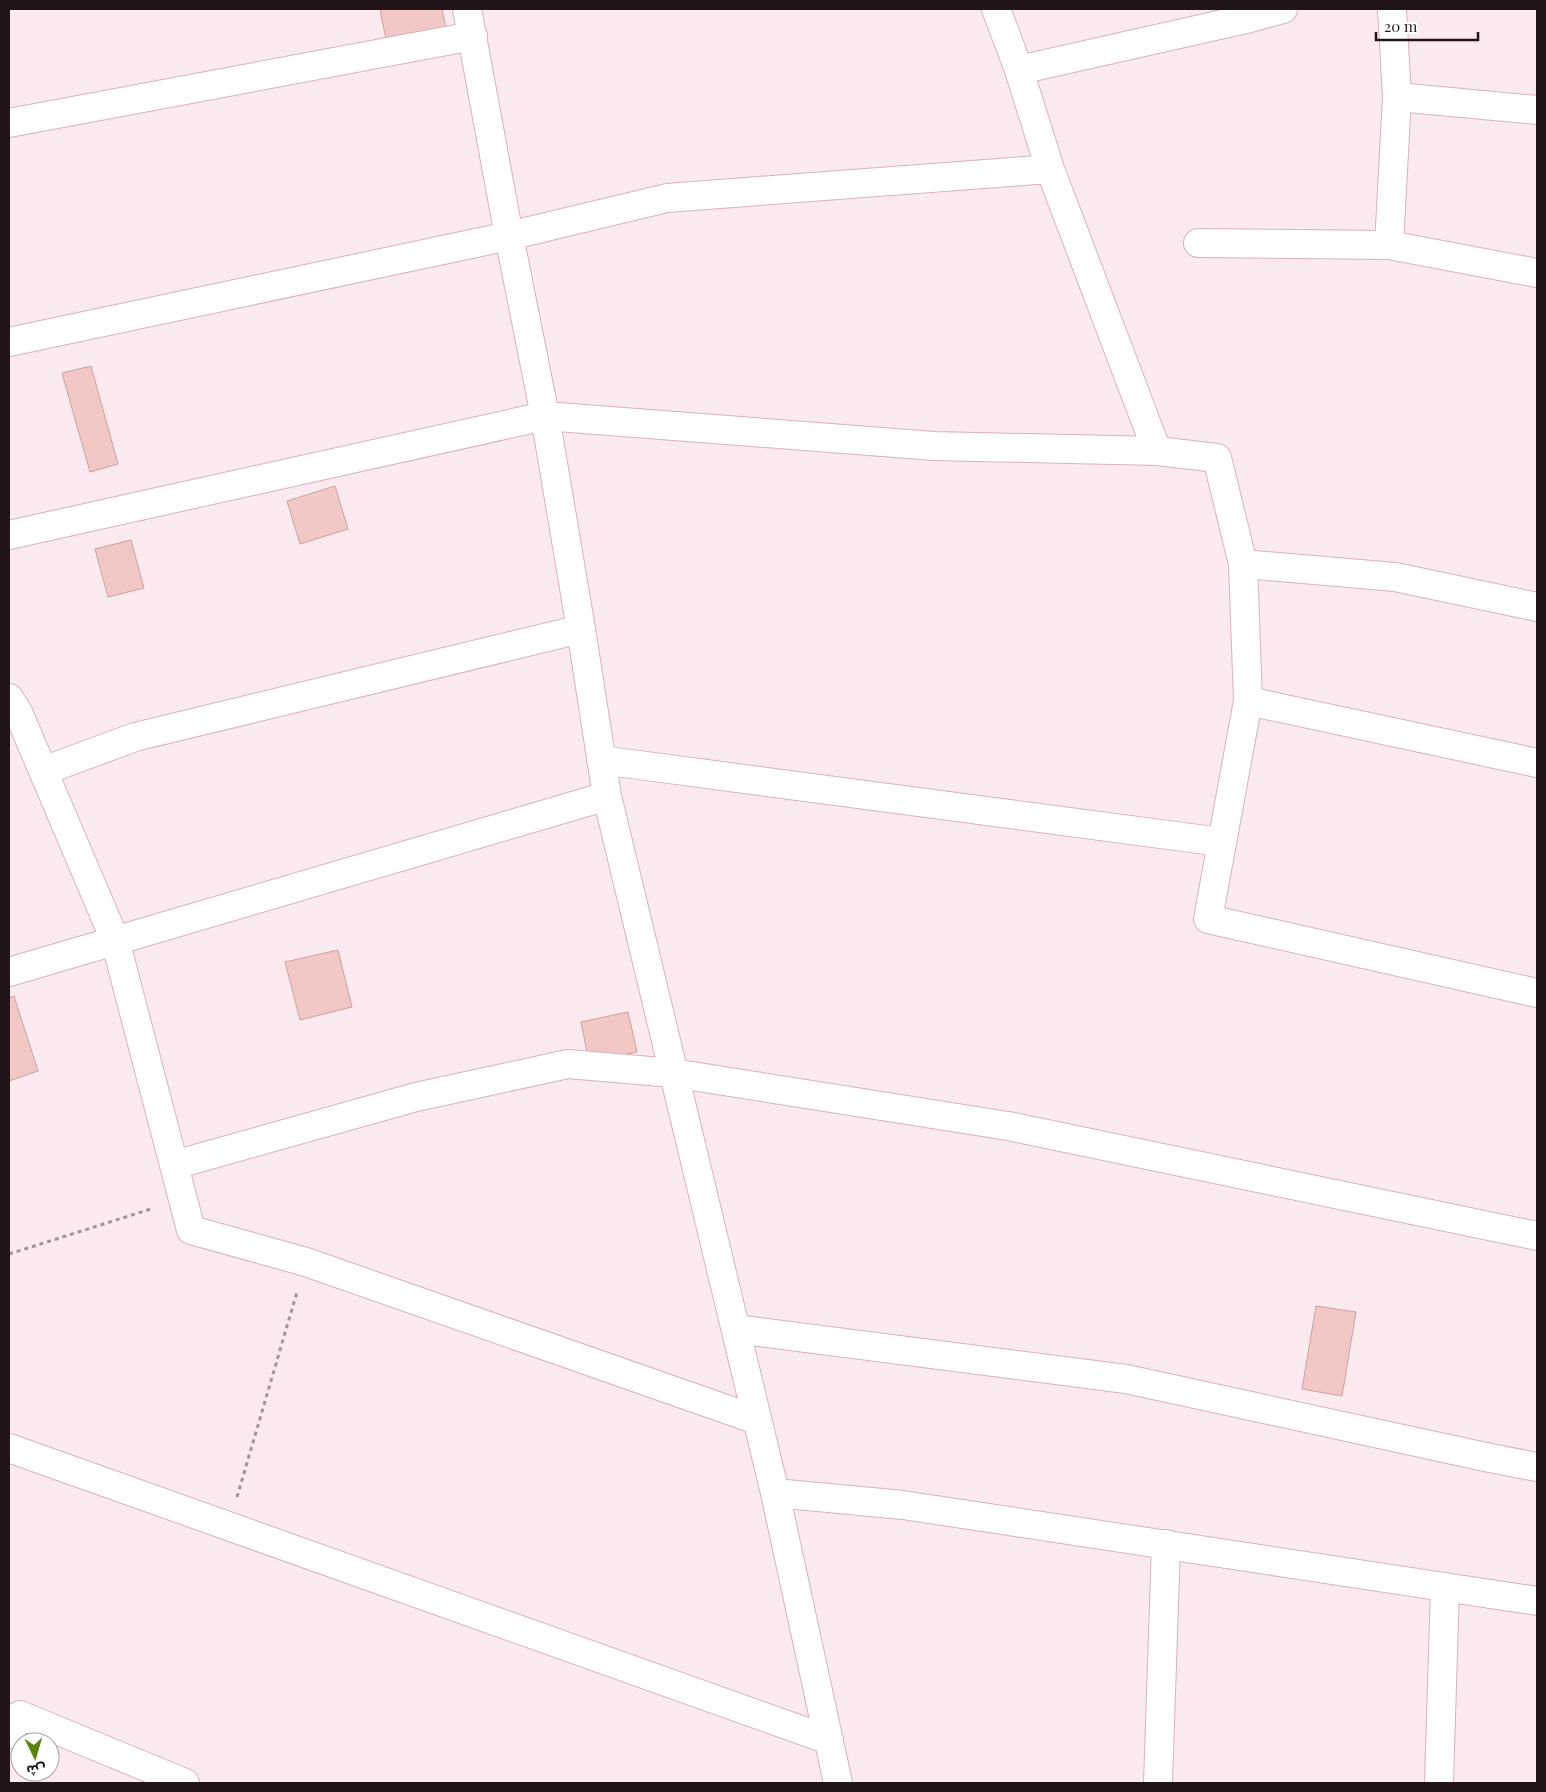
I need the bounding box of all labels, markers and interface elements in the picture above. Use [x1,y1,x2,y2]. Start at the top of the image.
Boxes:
scale bar [1376,10,1478,42]
text: 20 m [1384,16,1418,36]
north arrow [10,1732,60,1782]
text: ش [26,1760,47,1781]

